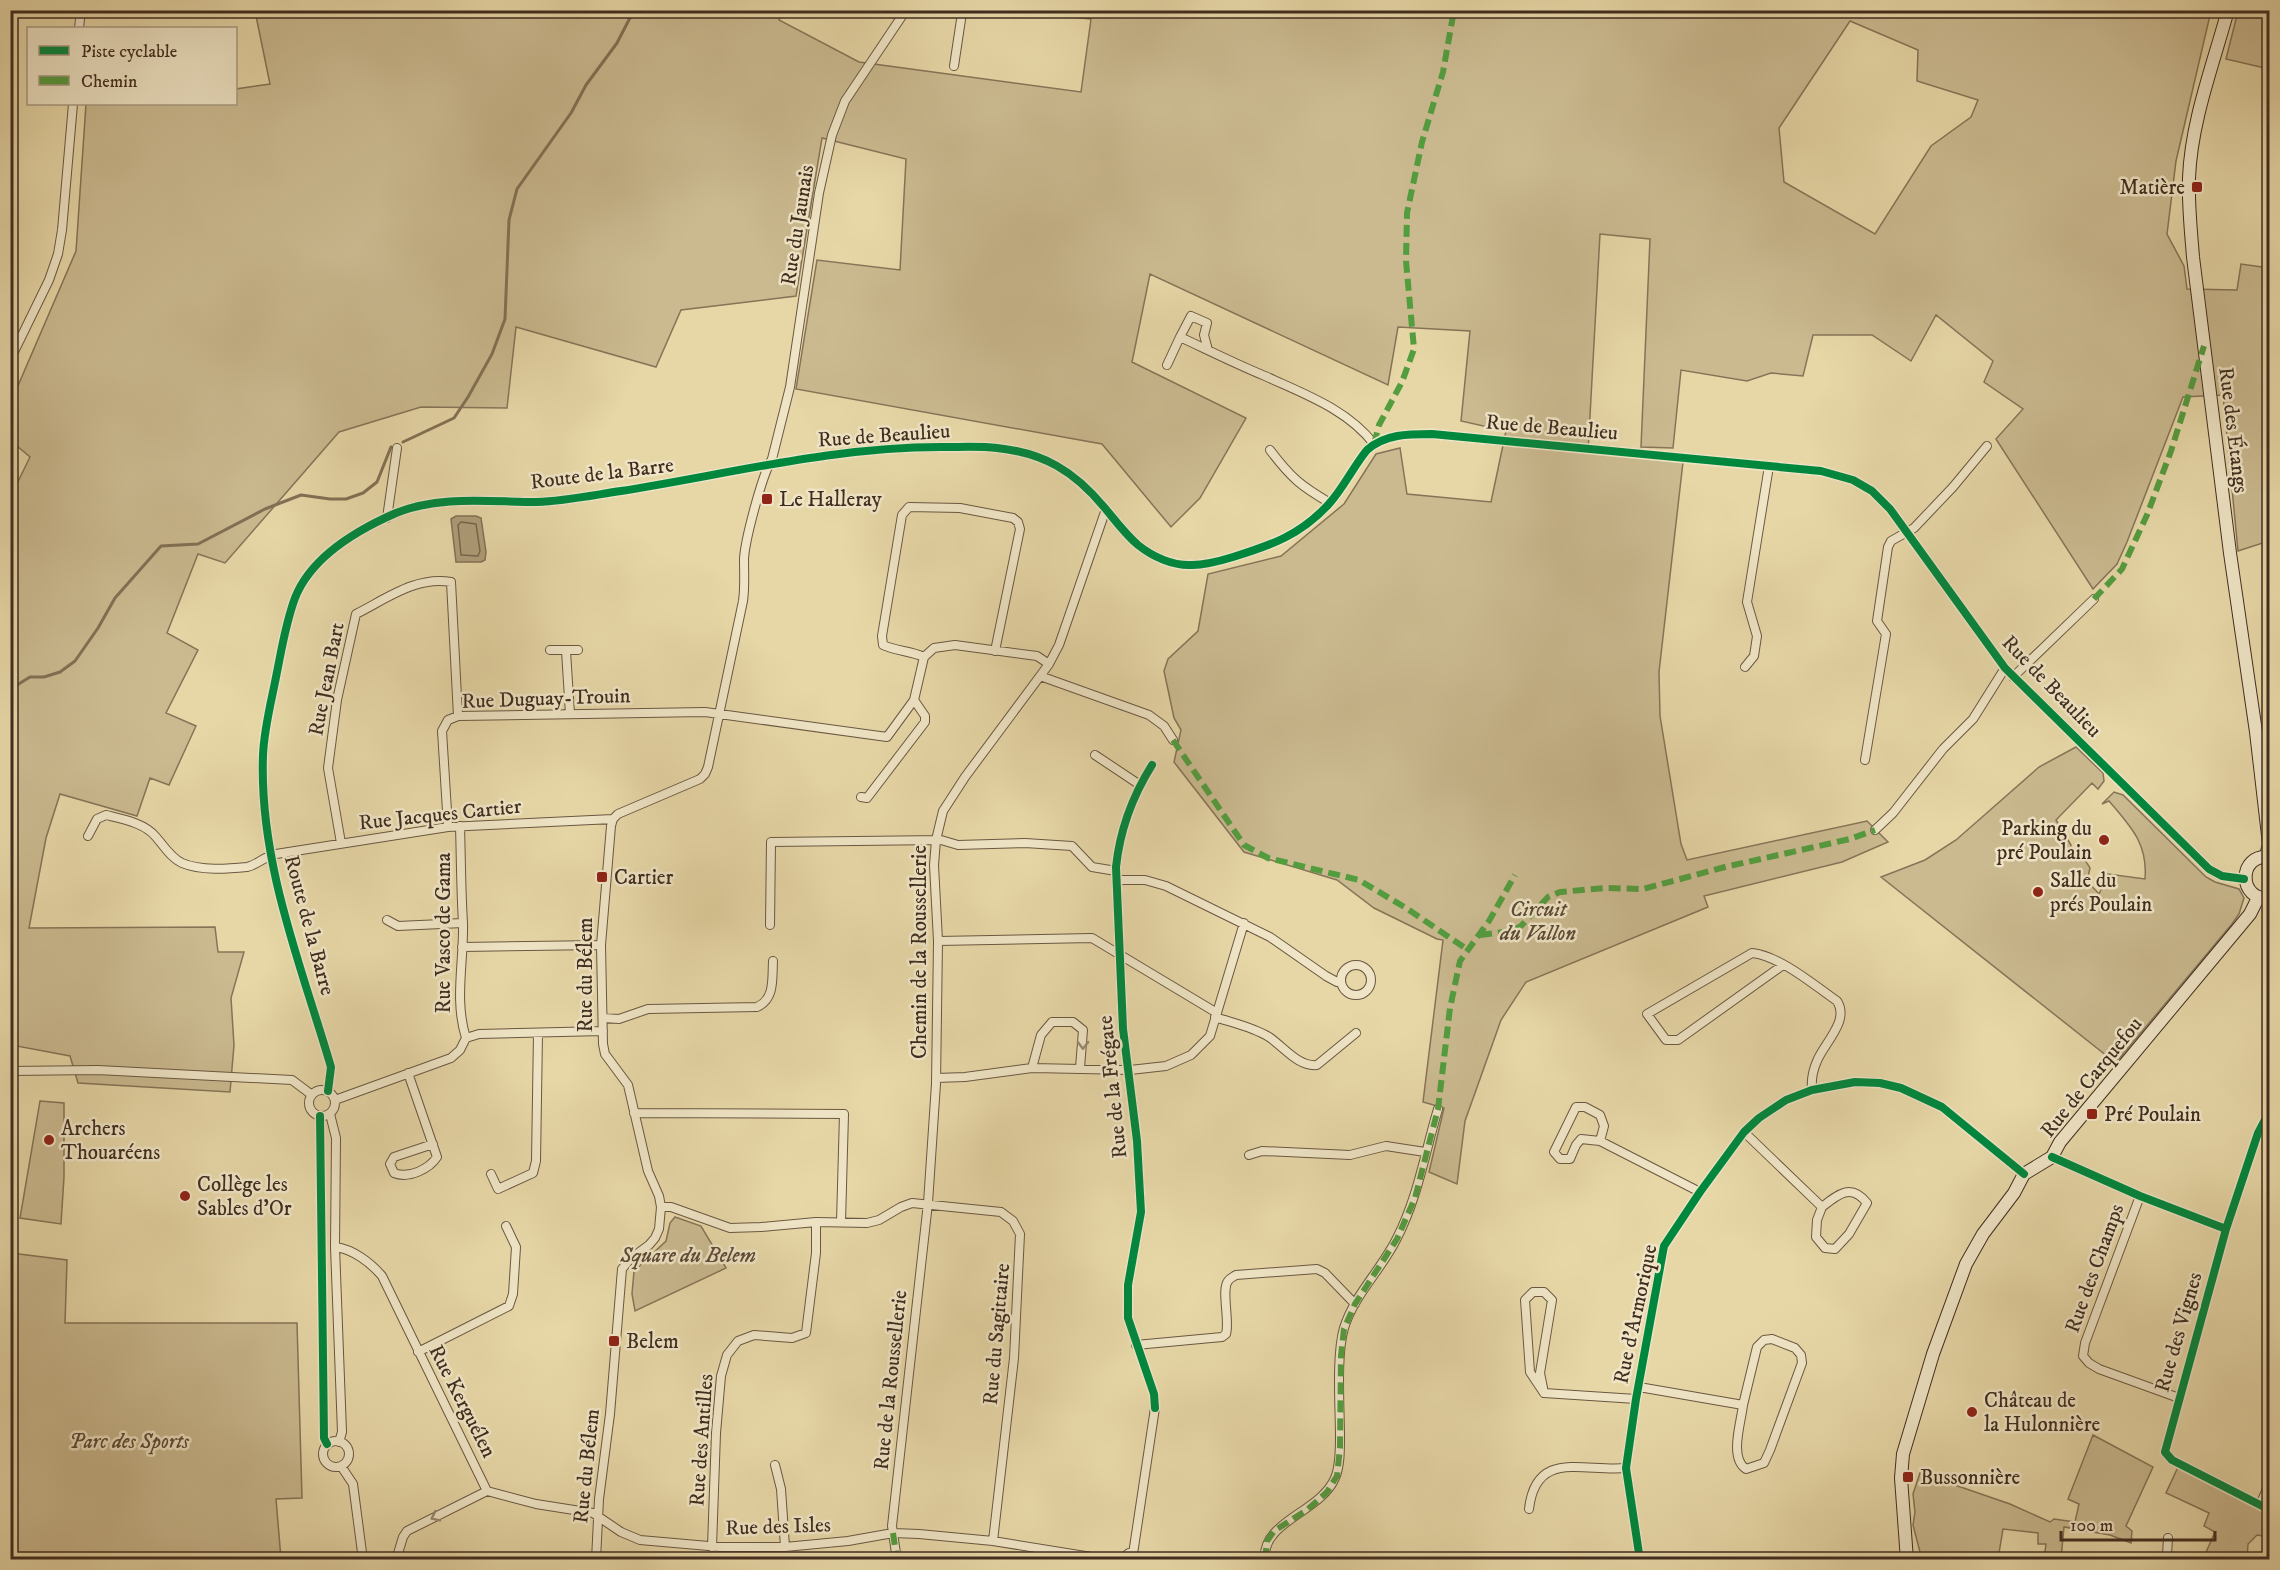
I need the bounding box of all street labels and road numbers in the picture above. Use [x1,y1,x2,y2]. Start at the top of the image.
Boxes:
street label: Rue du Jaunais [776,163,820,287]
street label: Rue des Étangs [2212,366,2255,495]
street label: Rue de Beaulieu [1485,409,1619,447]
street label: Rue de Beaulieu [817,418,951,454]
street label: Route de la Barre [529,452,676,496]
street label: Rue Jean Bart [303,620,351,738]
street label: Rue de Beaulieu [1996,630,2107,743]
street label: Rue Duguay-Trouin [461,683,631,715]
street label: Rue Jacques Cartier [358,794,523,836]
street label: Chemin de la Roussellerie [907,845,933,1059]
street label: Route de la Barre [278,852,340,999]
street label: Rue Vasco de Gama [431,852,457,1013]
street label: Rue du Bélem [573,917,599,1033]
street label: Rue de Carquefou [2035,1012,2148,1143]
street label: Rue de la Frégate [1093,1014,1133,1160]
street label: Rue des Champs [2060,1200,2130,1336]
street label: Rue d'Armorique [1609,1242,1664,1386]
street label: Rue du Sagittaire [978,1262,1016,1406]
street label: Rue des Vignes [2149,1269,2208,1395]
street label: Rue de la Roussellerie [869,1289,913,1471]
street label: Rue Kerguélen [423,1341,502,1462]
street label: Rue des Antilles [684,1373,720,1507]
street label: Rue du Bélem [568,1407,606,1525]
street label: Rue des Isles [725,1512,831,1542]

